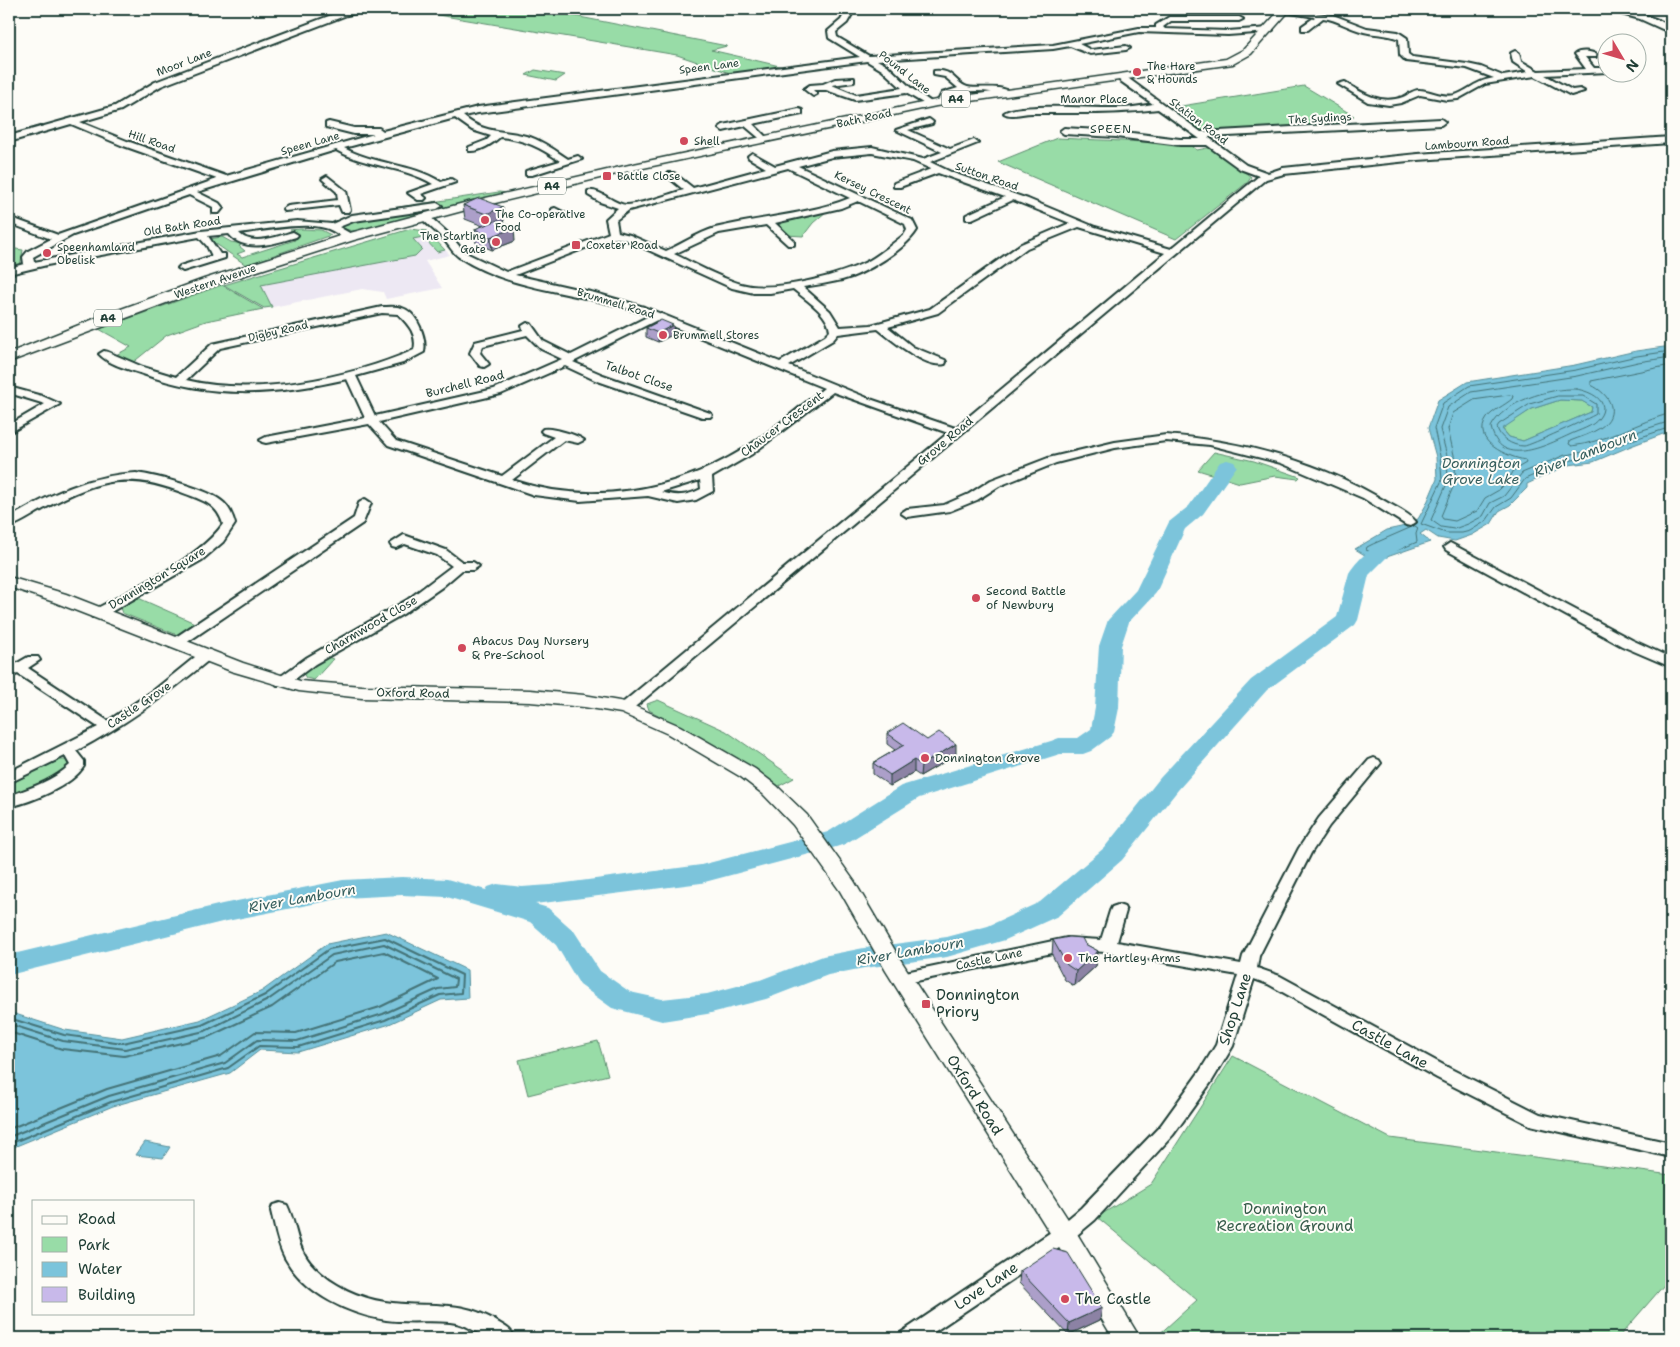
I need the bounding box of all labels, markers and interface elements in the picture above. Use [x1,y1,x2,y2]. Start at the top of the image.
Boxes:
north arrow [1598,32,1648,82]
street label: Moor Lane [154,45,214,80]
street label: Pound Lane [876,47,934,97]
street label: Speen Lane [678,55,740,78]
text: N [1622,56,1643,76]
place label: The Hare & Hounds [1147,59,1198,87]
marker: The Hare & Hounds [1131,66,1143,78]
road number: A4 [942,90,970,108]
street label: Manor Place [1060,92,1128,107]
street label: Station Road [1166,94,1231,148]
street label: Bath Road [835,105,893,132]
street label: The Sydings [1288,109,1352,128]
district label: SPEEN [1090,121,1132,137]
street label: Hill Road [126,126,177,157]
street label: Speen Lane [279,128,341,159]
street label: Lambourn Road [1424,133,1510,154]
place label: Shell [694,134,720,149]
marker: Shell [678,135,690,147]
street label: Sutton Road [953,159,1020,194]
street label: Kersey Crescent [832,167,914,218]
place label: Battle Close [617,169,680,184]
marker: Battle Close [601,170,613,182]
road number: A4 [538,178,566,195]
place label: The Co-operative Food [495,207,585,235]
street label: Old Bath Road [142,213,222,240]
marker: The Co-operative Food [479,214,491,226]
place label: The Starting Gate [420,229,486,257]
marker: The Starting Gate [490,236,502,248]
place label: Coxeter Road [586,238,658,253]
marker: Coxeter Road [570,239,582,251]
place label: Speenhamland Obelisk [57,240,135,268]
marker: Speenhamland Obelisk [41,247,53,259]
street label: Western Avenue [172,260,258,303]
street label: Brummell Road [575,285,657,322]
road number: A4 [94,310,122,326]
street label: Digby Road [247,317,310,346]
place label: Brummell Stores [673,328,759,343]
marker: Brummell Stores [657,329,669,341]
street label: Talbot Close [603,357,675,395]
street label: Burchell Road [424,366,506,401]
street label: Chaucer Crescent [737,387,827,461]
street label: Grove Road [914,413,977,469]
water label: River Lambourn [1531,425,1639,481]
water label: Donnington Grove Lake [1442,454,1520,488]
street label: Donnington Square [106,543,209,613]
place label: Second Battle of Newbury [986,583,1066,613]
street label: Charmwood Close [322,592,420,658]
marker: Second Battle of Newbury [970,592,982,604]
place label: Abacus Day Nursery & Pre-School [472,633,589,663]
marker: Abacus Day Nursery & Pre-School [456,642,468,654]
street label: Castle Grove [104,678,174,732]
street label: Oxford Road [376,684,450,702]
place label: Donnington Grove [935,750,1040,766]
marker: Donnington Grove [919,752,931,764]
water label: River Lambourn [247,880,357,916]
water label: River Lambourn [855,933,965,969]
street label: Castle Lane [954,944,1024,974]
place label: The Hartley Arms [1078,950,1181,966]
marker: The Hartley Arms [1062,952,1074,964]
street label: Shop Lane [1214,970,1256,1048]
place label: Donnington Priory [936,985,1020,1022]
marker: Donnington Priory [920,998,932,1010]
street label: Castle Lane [1348,1015,1432,1073]
street label: Oxford Road [942,1051,1008,1139]
park label: Donnington Recreation Ground [1217,1199,1354,1236]
legend [32,1200,195,1314]
text: Road [78,1209,116,1229]
text: Park [78,1235,110,1255]
street label: Love Lane [950,1257,1022,1315]
text: Water [78,1259,122,1279]
text: Building [78,1285,135,1305]
place label: The Castle [1075,1289,1151,1309]
marker: The Castle [1059,1293,1071,1305]

